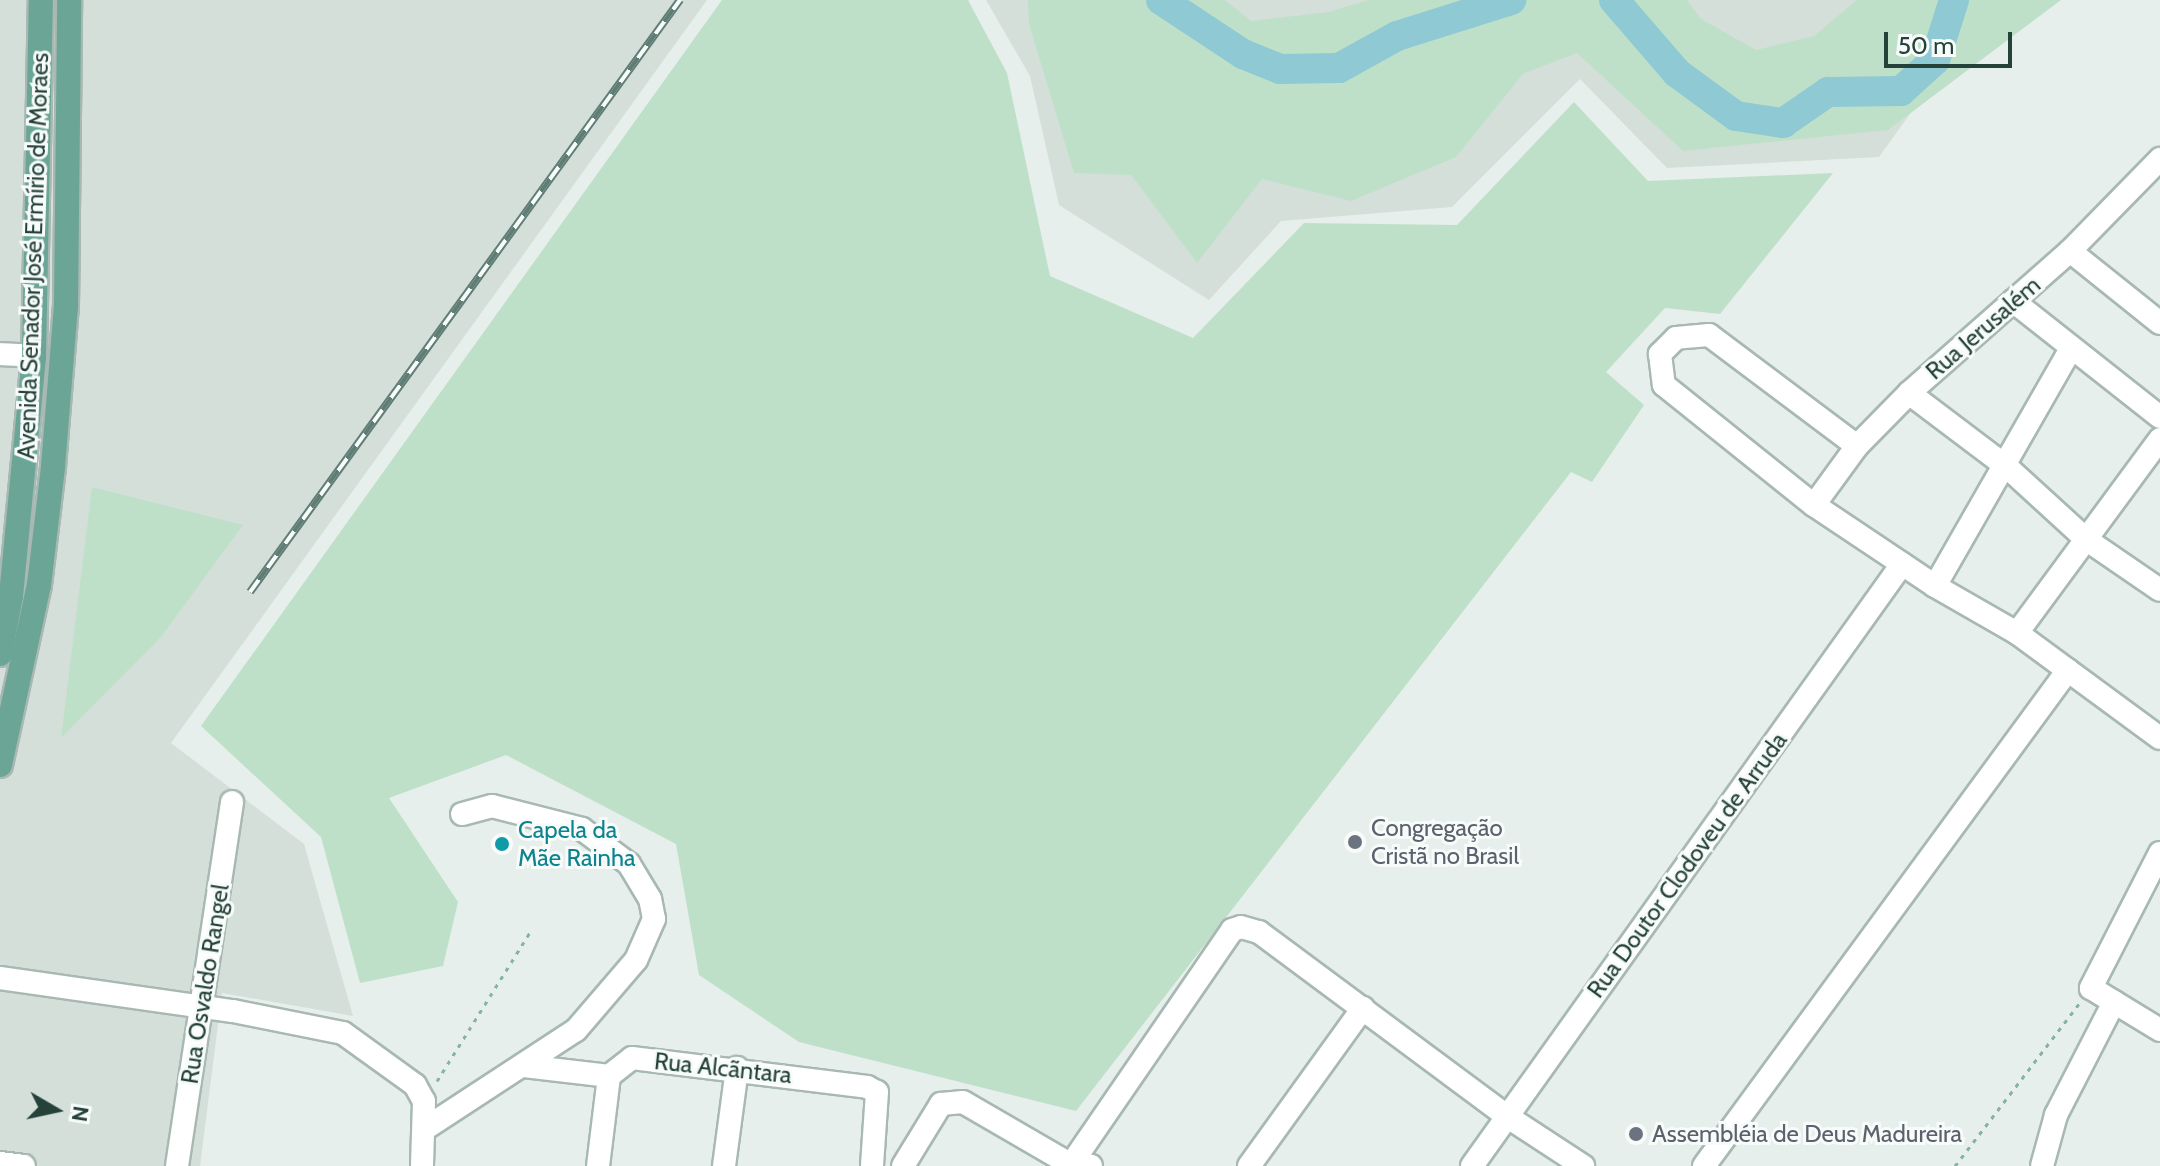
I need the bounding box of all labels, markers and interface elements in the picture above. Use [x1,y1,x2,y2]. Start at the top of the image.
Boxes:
scale bar [1888,16,2016,66]
text: 50 m [1898,31,1954,60]
street label: Avenida Senador José Ermírio de Moraes [12,52,54,460]
street label: Rua Jerusalém [1920,270,2046,386]
street label: Rua Doutor Clodoveu de Arruda [1581,727,1793,1003]
place label: Congregação Cristã no Brasil [1371,814,1519,870]
place label: Capela da Mãe Rainha [518,816,635,872]
marker: Congregação Cristã no Brasil [1346,833,1364,851]
marker: Capela da Mãe Rainha [493,835,511,853]
street label: Rua Osvaldo Rangel [175,882,235,1086]
street label: Rua Alcãntara [653,1046,793,1090]
north arrow [16,1070,96,1150]
text: N [66,1104,95,1124]
place label: Assembléia de Deus Madureira [1652,1120,1962,1148]
marker: Assembléia de Deus Madureira [1627,1125,1645,1143]

